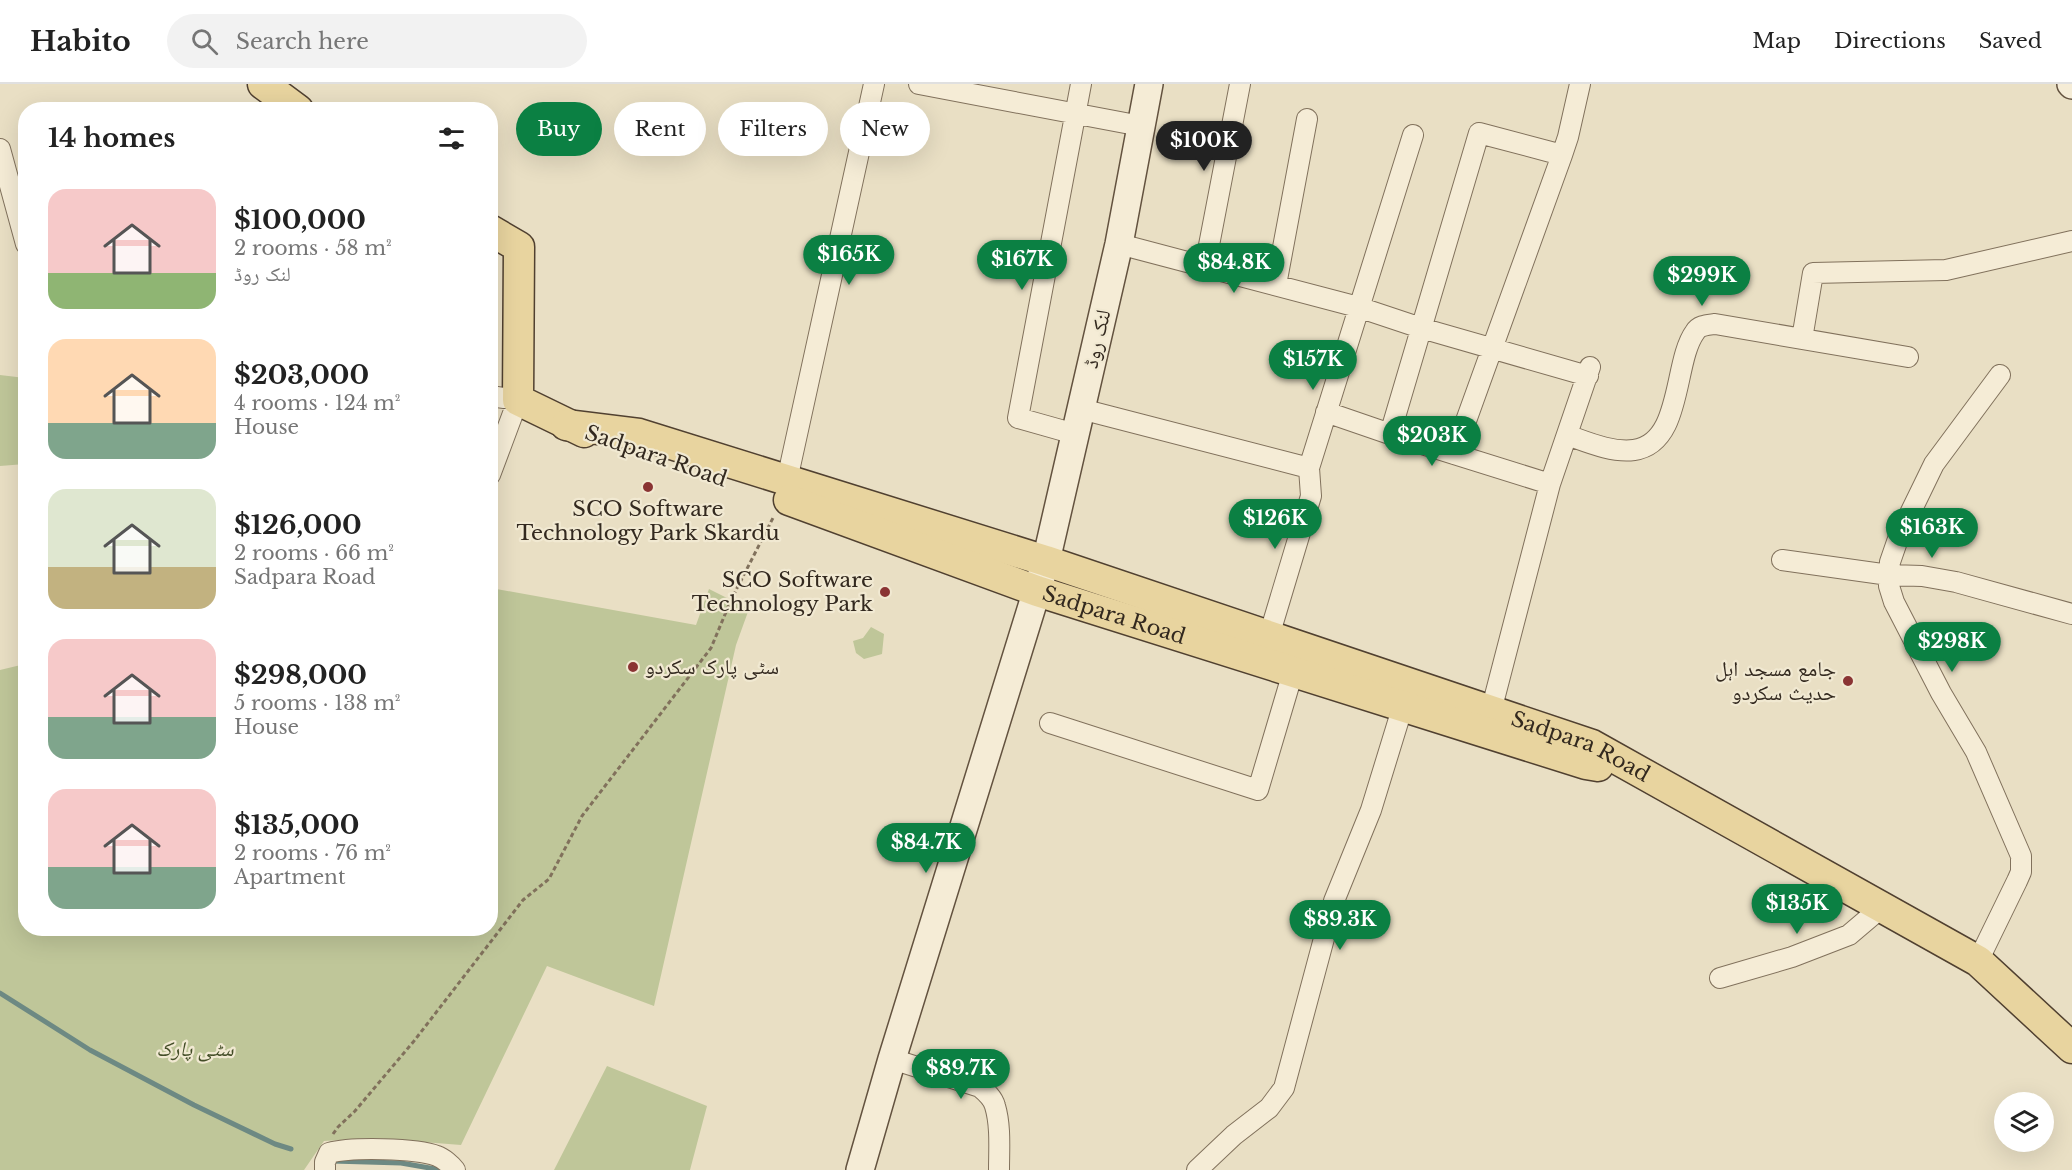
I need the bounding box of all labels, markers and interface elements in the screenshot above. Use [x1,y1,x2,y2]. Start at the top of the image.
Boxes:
search box [167,14,587,68]
text: Habito [30,24,131,59]
icon: search [188,25,221,58]
text: Search here [236,28,369,55]
text: Map [1752,28,1801,54]
text: Directions [1834,28,1946,54]
text: Saved [1979,28,2042,54]
chip: Buy [516,102,602,156]
chip: Rent [614,102,706,156]
chip: Filters [718,102,828,156]
chip: New [840,102,930,156]
pin: $100K [1162,121,1246,172]
text: 14 homes [48,122,175,154]
icon: filters [435,122,468,155]
text: $100K [1170,128,1238,152]
text: $100,000 [234,204,366,236]
icon: home [96,213,168,285]
pin: $165K [807,235,891,286]
text: 2 rooms · 58 m² [234,236,392,260]
pin: $167K [980,240,1064,291]
text: $165K [817,242,881,266]
pin: $84.8K [1185,243,1283,294]
text: $167K [991,247,1053,271]
text: $84.8K [1197,250,1271,274]
pin: $299K [1660,256,1744,307]
text: لنک روڈ [234,262,291,286]
text: $299K [1667,263,1737,287]
street label: لنک روڈ [1078,307,1116,371]
pin: $157K [1271,340,1355,391]
text: $157K [1283,347,1343,371]
text: $203,000 [234,359,369,391]
icon: home [96,363,168,435]
text: 4 rooms · 124 m² [234,391,400,415]
text: House [234,415,299,439]
pin: $203K [1390,416,1474,467]
street label: Sadpara Road [582,420,730,492]
text: $203K [1397,423,1467,447]
marker: SCO Software Technology Park Skardu [641,480,655,494]
place label: SCO Software Technology Park Skardu [516,496,780,546]
pin: $126K [1233,499,1317,550]
text: $126K [1243,506,1307,530]
pin: $163K [1890,508,1974,559]
text: $126,000 [234,509,362,541]
icon: home [96,513,168,585]
text: $163K [1900,515,1964,539]
text: 2 rooms · 66 m² [234,541,394,565]
text: Sadpara Road [234,565,376,589]
place label: SCO Software Technology Park [692,567,873,617]
street label: Sadpara Road [1039,581,1189,650]
marker: SCO Software Technology Park [878,585,892,599]
pin: $298K [1910,622,1994,673]
text: $298K [1918,629,1986,653]
place label: سٹی پارک سکردو [645,654,779,680]
place label: جامع مسجد اہل حدیث سکردو [1715,656,1836,706]
text: $298,000 [234,659,367,691]
marker: سٹی پارک سکردو [626,660,640,674]
icon: home [96,663,168,735]
marker: جامع مسجد اہل حدیث سکردو [1841,674,1855,688]
text: 5 rooms · 138 m² [234,691,401,715]
street label: Sadpara Road [1508,706,1654,788]
text: House [234,715,299,739]
text: $135,000 [234,809,359,841]
icon: home [96,813,168,885]
pin: $84.7K [877,823,975,874]
text: $84.7K [891,830,961,854]
text: 2 rooms · 76 m² [234,841,391,865]
text: Apartment [234,865,345,889]
pin: $135K [1755,884,1839,935]
text: $135K [1766,891,1828,915]
pin: $89.3K [1291,900,1389,951]
text: $89.3K [1304,907,1376,931]
park label: سٹی پارک [156,1036,234,1062]
pin: $89.7K [912,1049,1010,1100]
text: $89.7K [926,1056,996,1080]
map controls [1994,1092,2054,1152]
button: layers [1994,1092,2054,1152]

